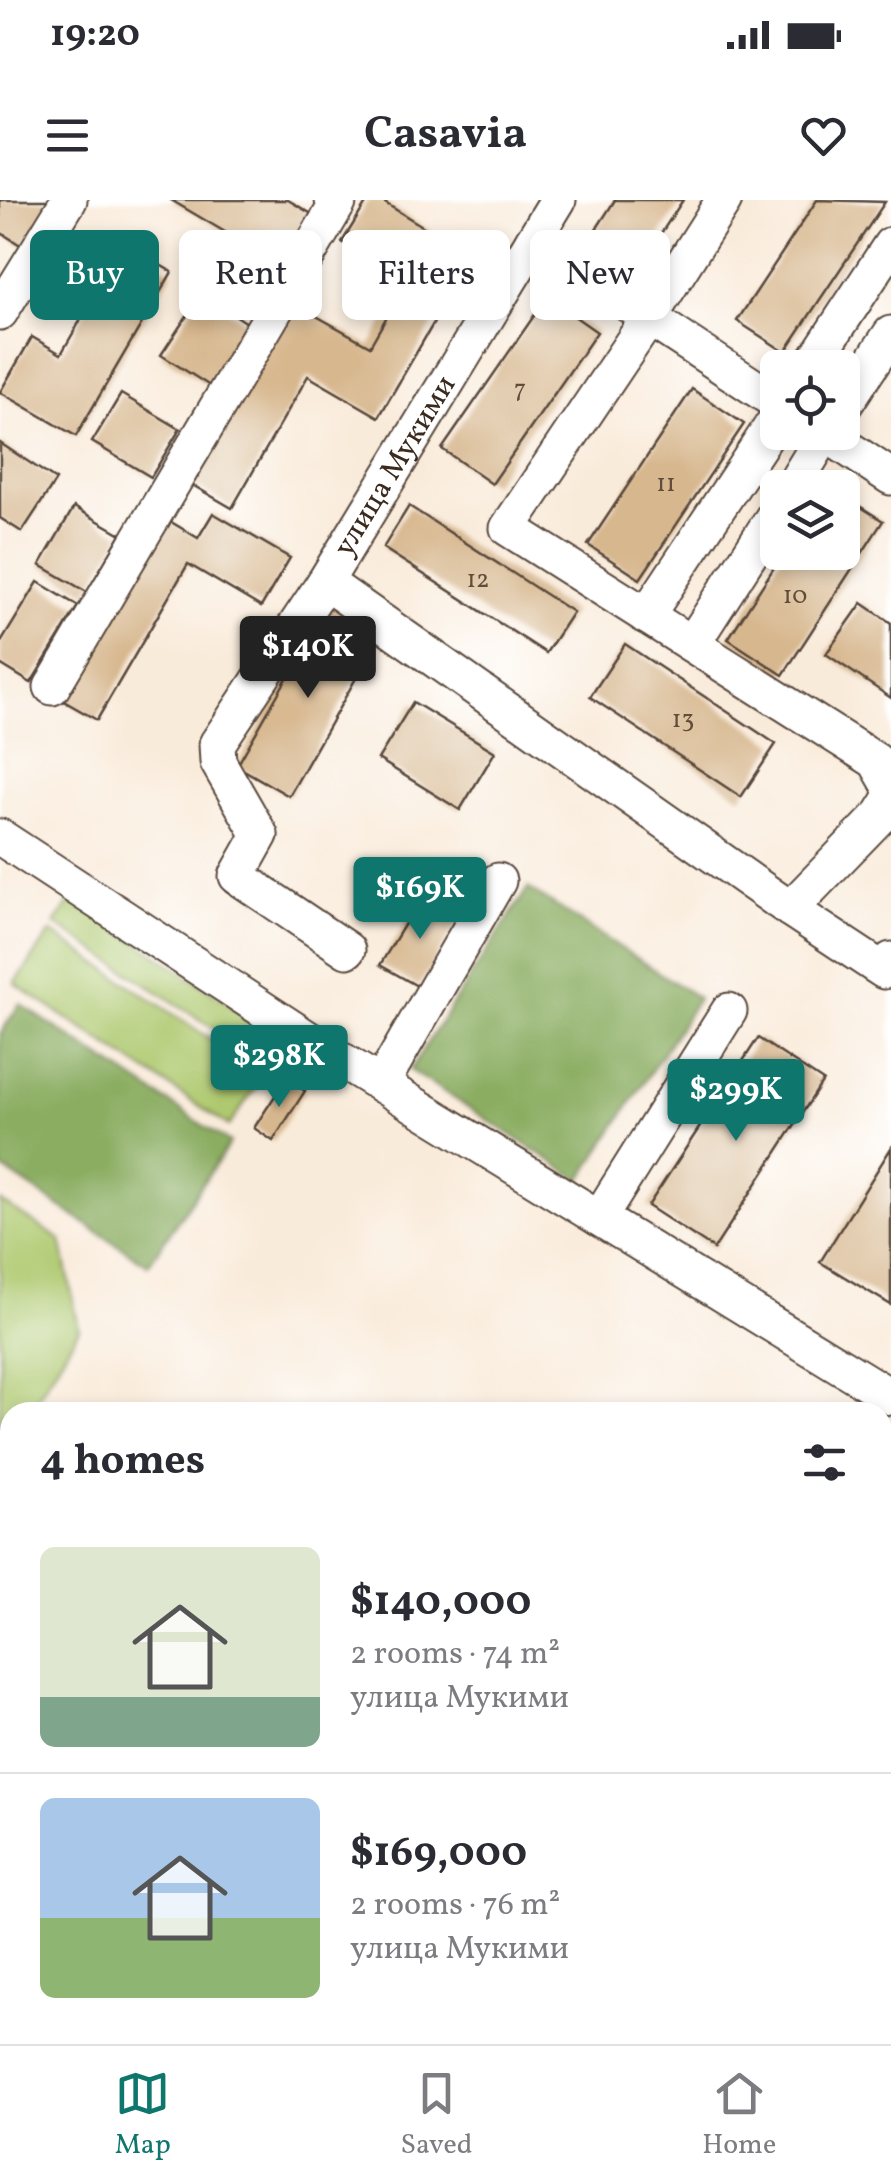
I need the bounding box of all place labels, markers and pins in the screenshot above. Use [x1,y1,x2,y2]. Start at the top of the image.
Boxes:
pin: $140K [238,616,378,701]
pin: $169K [350,857,490,942]
pin: $298K [209,1025,349,1110]
pin: $299K [666,1059,806,1144]

